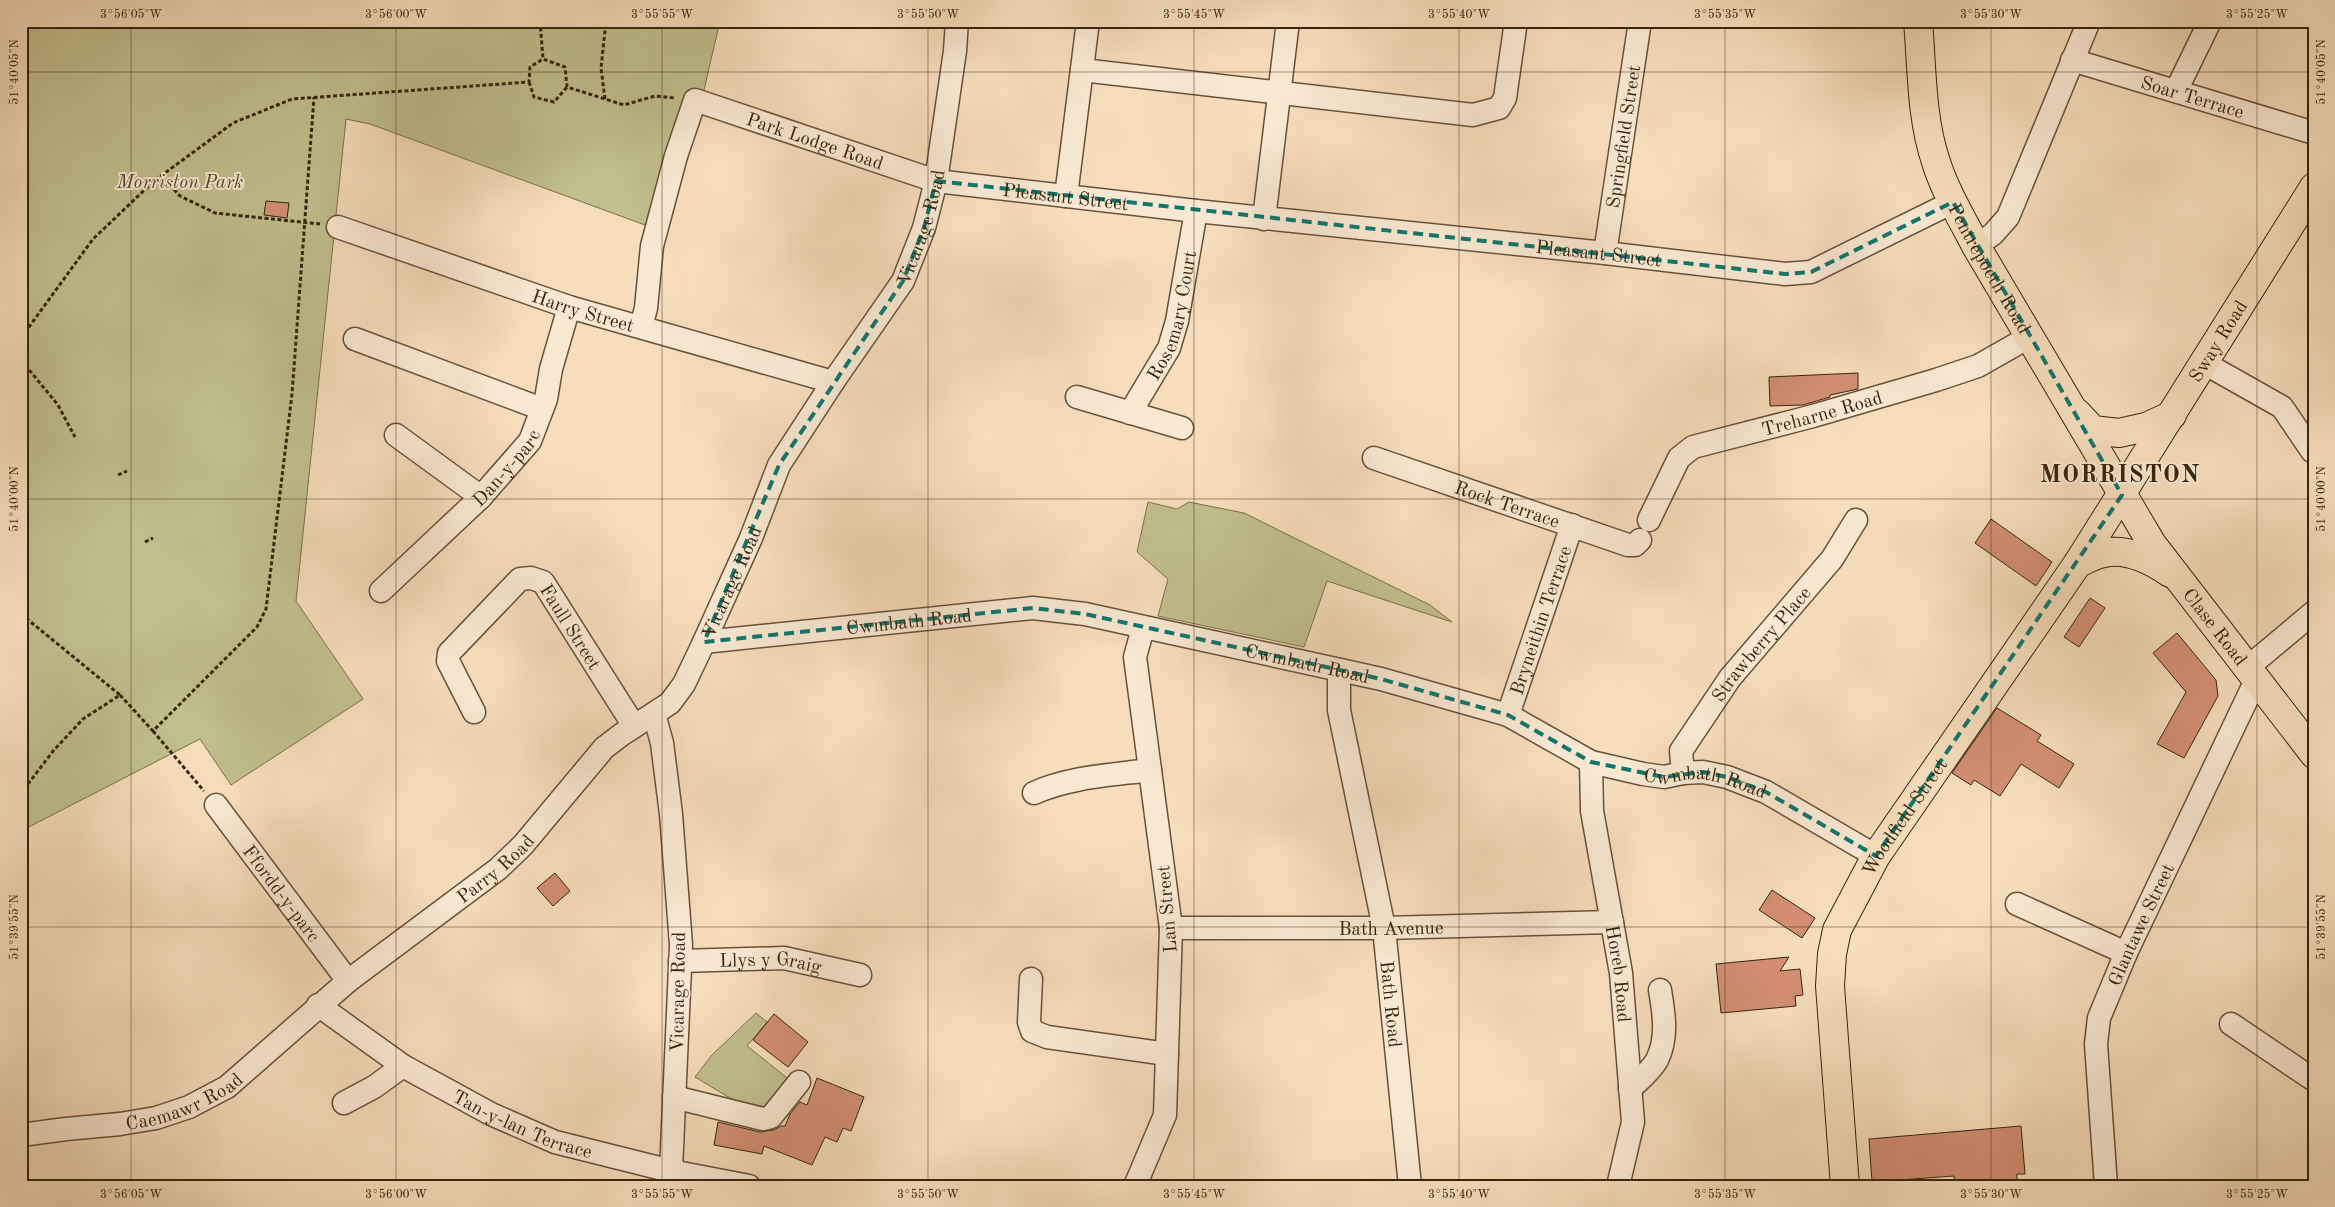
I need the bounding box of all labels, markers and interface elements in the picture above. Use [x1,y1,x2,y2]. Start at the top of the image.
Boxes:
text: 3°56'05"W [100,8,162,21]
text: 3°56'00"W [365,8,427,21]
text: 3°55'55"W [631,8,693,21]
text: 3°55'50"W [897,8,959,21]
text: 3°55'45"W [1163,8,1225,21]
text: 3°55'40"W [1428,8,1490,21]
text: 3°55'35"W [1694,8,1756,21]
text: 3°55'30"W [1960,8,2022,21]
text: 3°55'25"W [2226,8,2288,21]
text: 51°40'05"N [8,39,21,105]
text: 51°40'05"N [2315,39,2328,105]
street label: Springfield Street [1605,64,1645,210]
street label: Soar Terrace [2138,74,2246,123]
street label: Park Lodge Road [743,111,885,175]
street label: Vicarage Road [895,168,950,289]
park label: Morriston Park [116,174,243,193]
street label: Pleasant Street [1001,182,1129,215]
street label: Pentrepoeth Road [1943,201,2033,338]
street label: Pleasant Street [1535,239,1662,272]
street label: Rosemary Court [1145,250,1201,384]
street label: Harry Street [529,288,636,337]
street label: Sway Road [2187,298,2252,386]
street label: Treharne Road [1760,389,1885,441]
street label: Dan-y-parc [470,428,545,511]
district label: MORRISTON [2040,464,2200,488]
text: 51°40'00"N [8,466,21,532]
text: 51°40'00"N [2315,466,2328,532]
street label: Rock Terrace [1452,479,1562,533]
street label: Vicarage Road [700,524,767,642]
street label: Bryneithin Terrace [1508,544,1576,698]
street label: Faull Street [535,582,603,674]
street label: Strawberry Place [1710,584,1816,706]
street label: Clase Road [2178,586,2249,670]
street label: Cwmbath Road [845,607,973,639]
street label: Cwmbath Road [1243,642,1371,688]
street label: Woodfield Street [1860,756,1952,879]
street label: Cwmbath Road [1642,765,1769,803]
street label: Parry Road [454,832,539,908]
street label: Ffordd-y-parc [238,843,322,946]
street label: Glantawe Street [2106,861,2179,989]
street label: Lan Street [1155,864,1182,953]
text: 51°39'55"N [8,894,21,960]
text: 51°39'55"N [2315,894,2328,960]
street label: Bath Avenue [1338,919,1444,940]
street label: Horeb Road [1601,924,1632,1023]
street label: Vicarage Road [669,932,690,1052]
street label: Llys y Graig [719,951,824,978]
street label: Bath Road [1375,960,1403,1049]
street label: Caemawr Road [125,1071,248,1135]
street label: Tan-y-lan Terrace [449,1088,594,1163]
text: 3°56'05"W [100,1188,162,1201]
text: 3°56'00"W [365,1188,427,1201]
text: 3°55'55"W [631,1188,693,1201]
text: 3°55'50"W [897,1188,959,1201]
text: 3°55'45"W [1163,1188,1225,1201]
text: 3°55'40"W [1428,1188,1490,1201]
text: 3°55'35"W [1694,1188,1756,1201]
text: 3°55'30"W [1960,1188,2022,1201]
text: 3°55'25"W [2226,1188,2288,1201]

